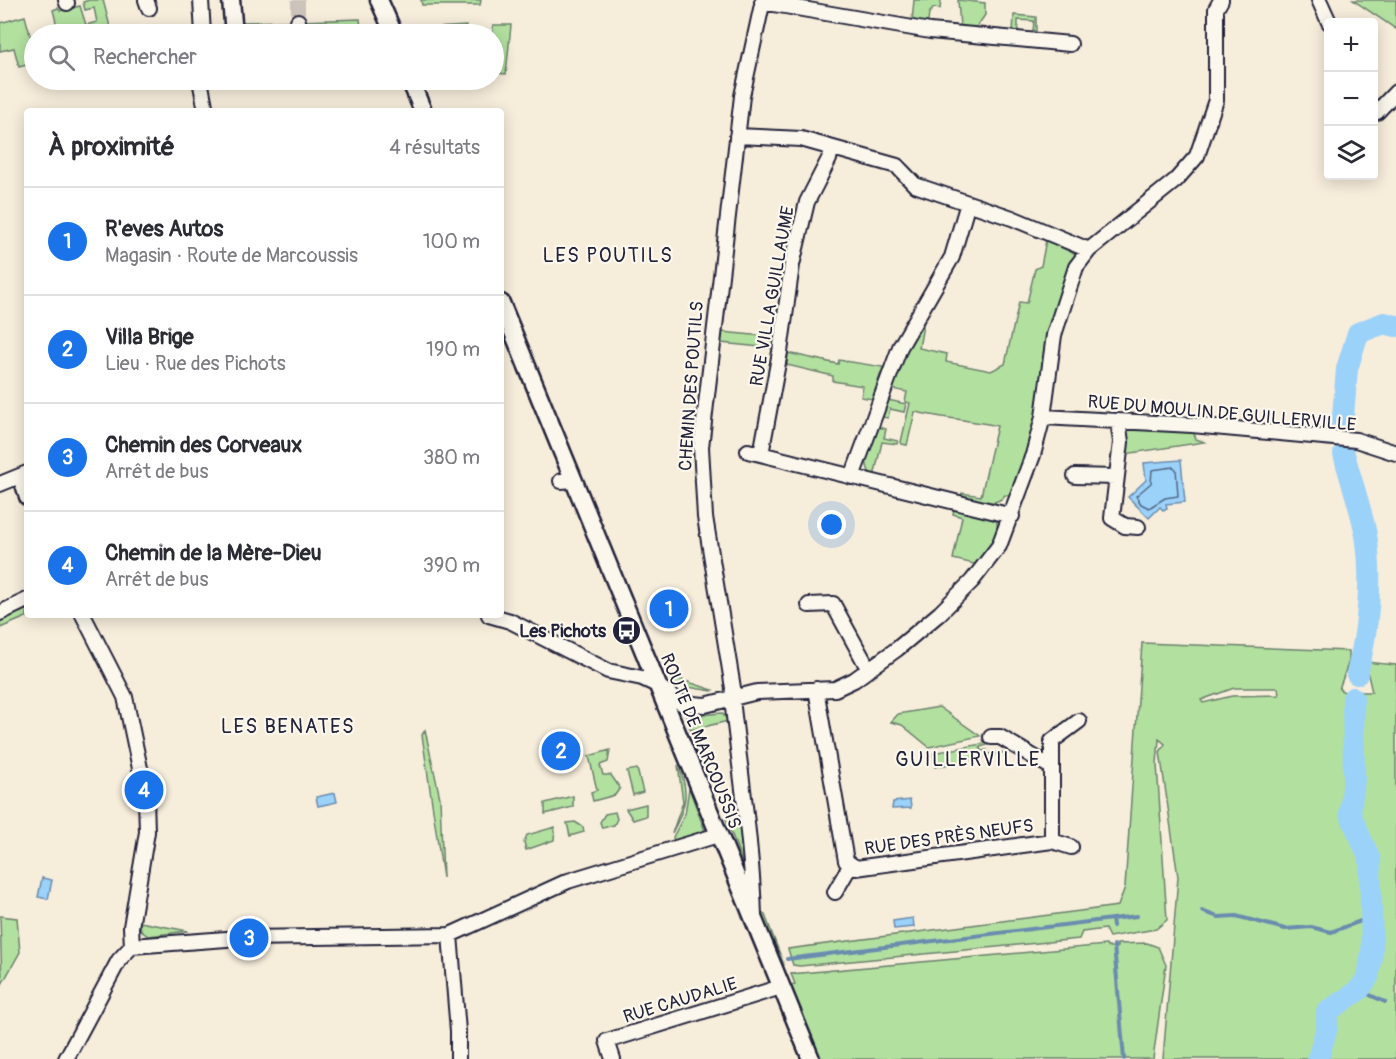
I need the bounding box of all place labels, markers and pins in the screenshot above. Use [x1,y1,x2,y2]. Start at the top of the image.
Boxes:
pin: 1 [650,586,688,632]
bus stop icon: Les Pichots [611,615,643,647]
place label: Les Pichots [519,620,607,643]
pin: 2 [542,728,580,774]
pin: 4 [124,768,164,812]
pin: 3 [230,916,268,960]

